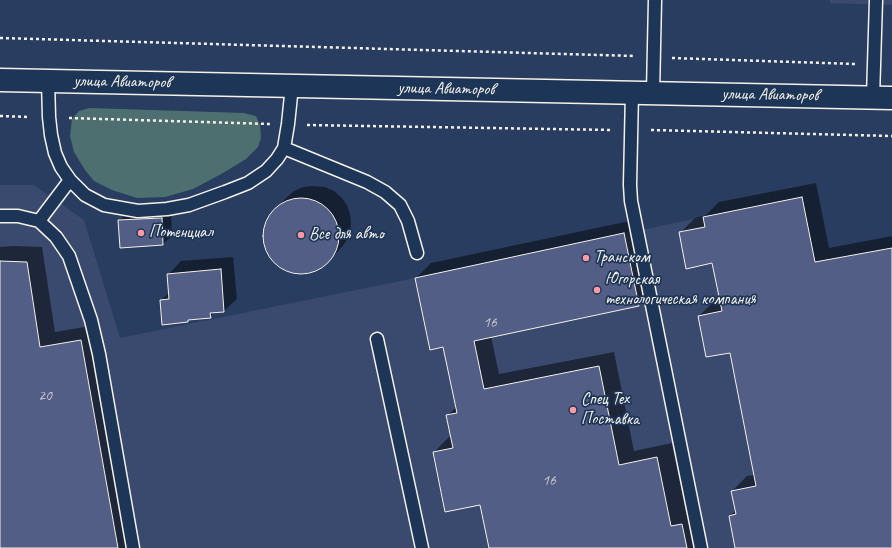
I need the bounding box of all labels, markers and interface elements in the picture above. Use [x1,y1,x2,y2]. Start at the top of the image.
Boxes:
street label: улица Авиаторов [73,71,171,93]
street label: улица Авиаторов [397,78,495,100]
street label: улица Авиаторов [721,84,819,106]
place label: Потенциал [149,223,213,243]
place label: Все для авто [309,225,384,245]
marker: Потенциал [136,228,146,238]
marker: Все для авто [296,230,306,240]
place label: Транском [594,248,650,268]
marker: Транском [581,253,591,263]
place label: Югорская технологическая компания [605,270,756,310]
marker: Югорская технологическая компания [592,285,602,295]
house number: 16 [483,314,497,332]
house number: 20 [38,387,52,405]
place label: Спец Тех Поставка [581,390,639,430]
marker: Спец Тех Поставка [568,405,578,415]
house number: 16 [542,472,556,490]

